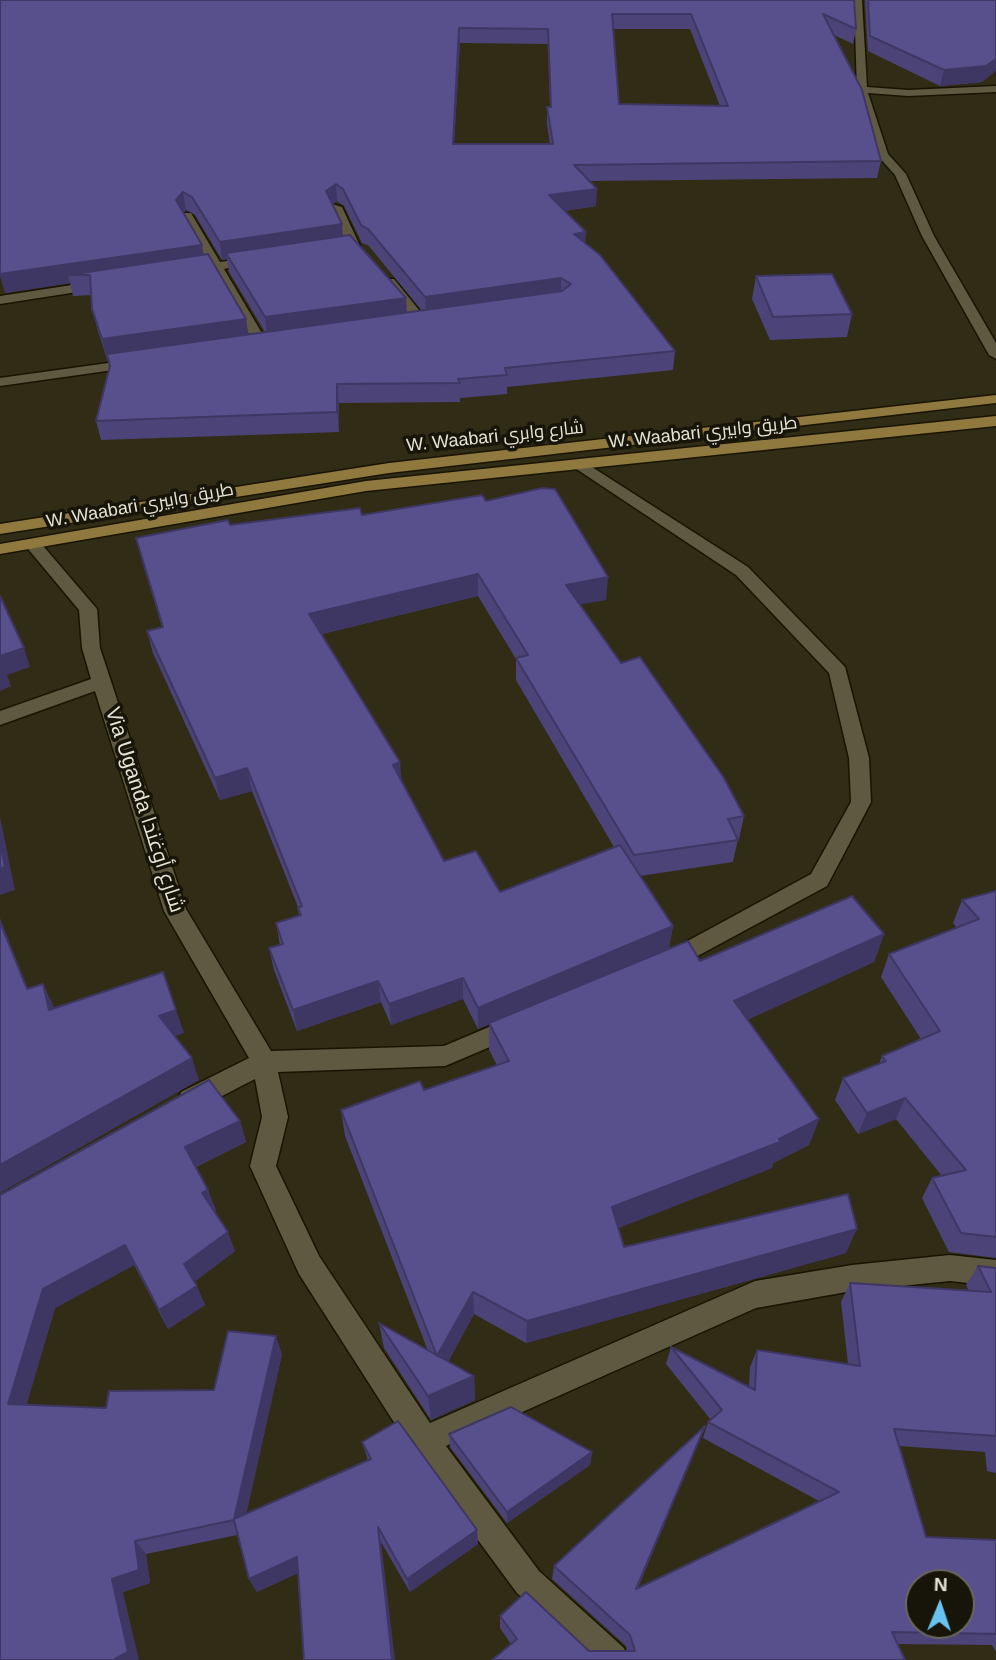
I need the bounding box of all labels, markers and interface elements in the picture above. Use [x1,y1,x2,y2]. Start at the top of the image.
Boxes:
street label: W. Waabari طريق وابيري [608,412,798,454]
street label: W. Waabari شارع وابري [405,417,585,457]
street label: W. Waabari طريق وابيري [45,479,235,533]
street label: Via Uganda شارع أوغندا [99,704,189,916]
north arrow [905,1569,975,1639]
text: N [933,1574,948,1595]

